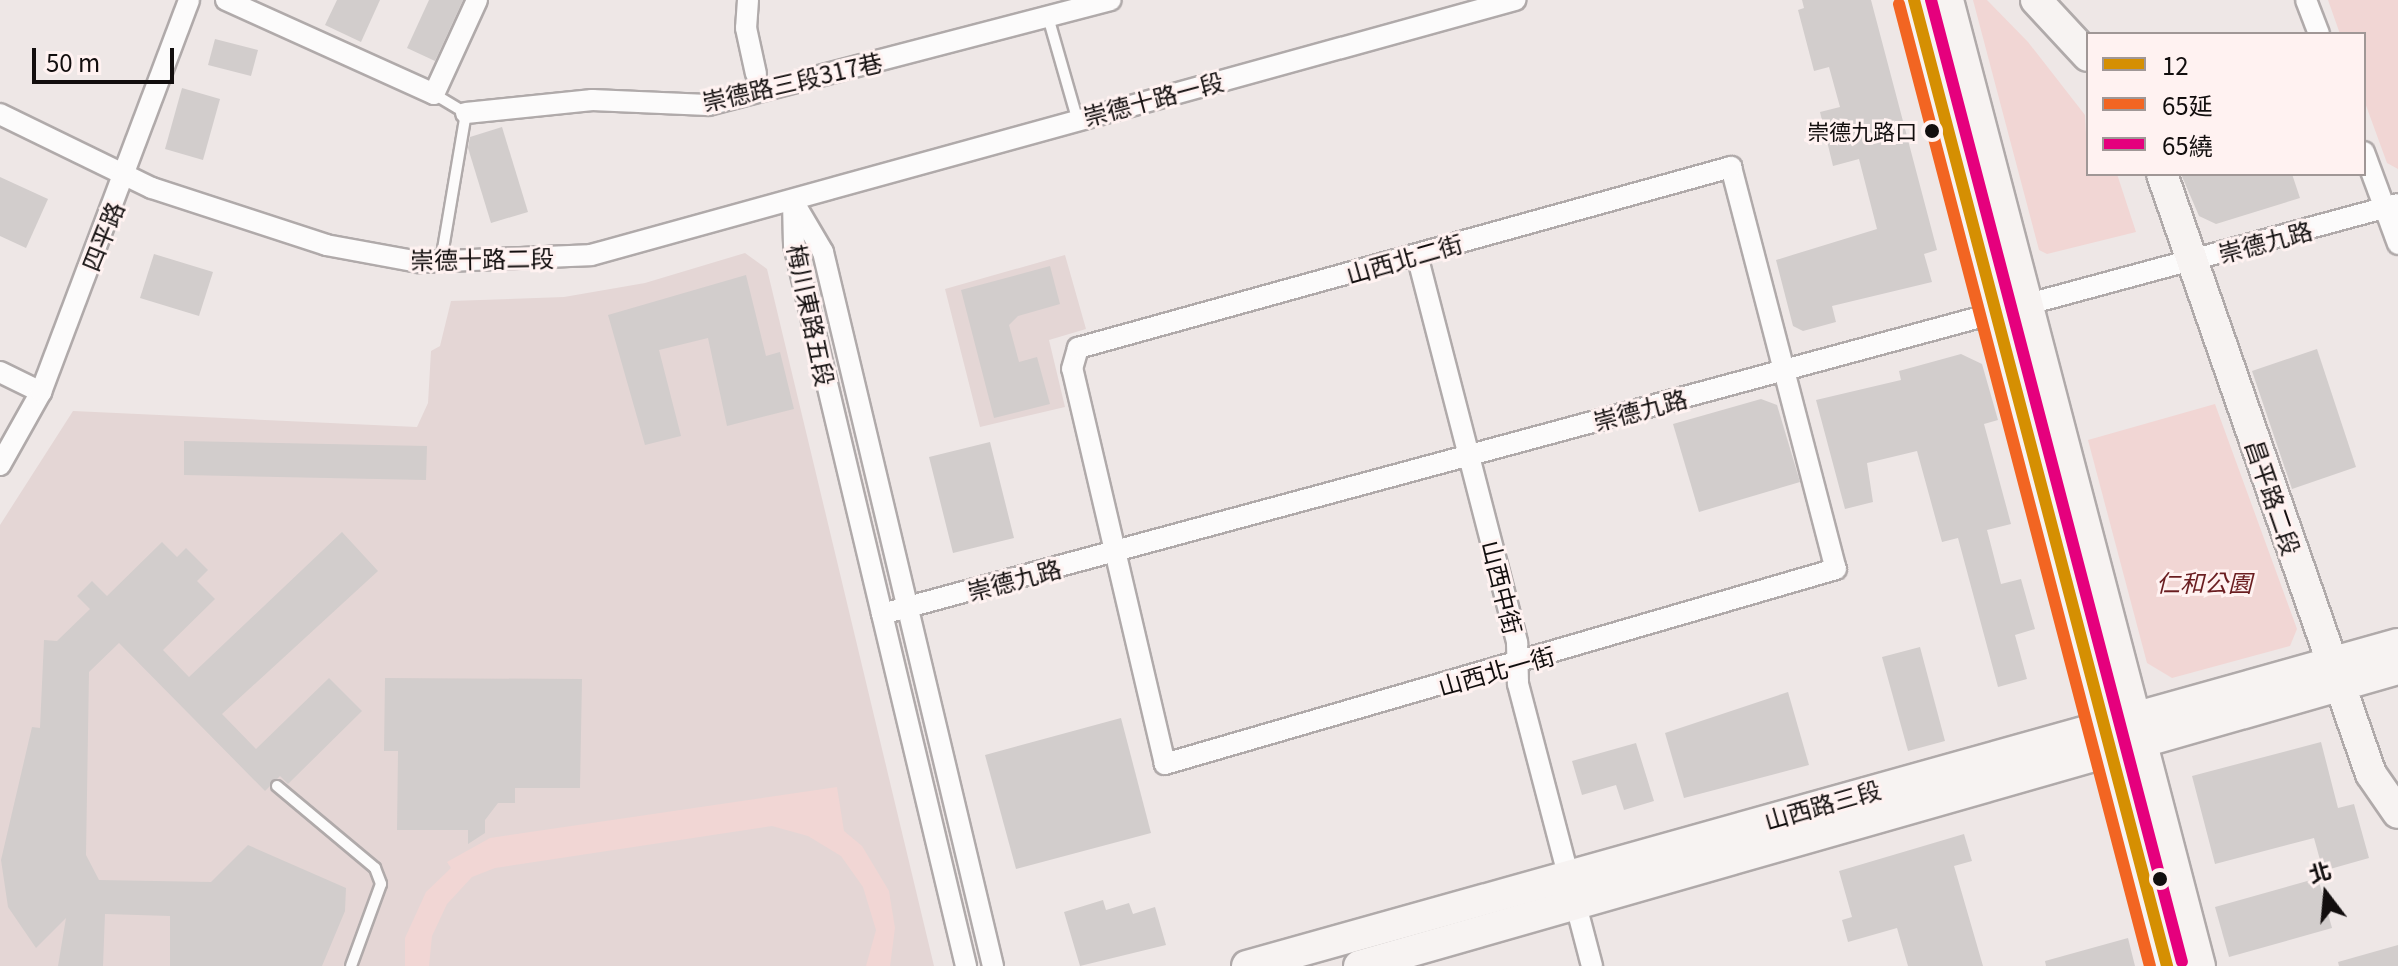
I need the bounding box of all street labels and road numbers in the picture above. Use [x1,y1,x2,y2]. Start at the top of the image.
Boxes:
street label: 崇德路三段317巷 [699,46,885,116]
street label: 崇德十路一段 [1080,65,1226,131]
street label: 四平路 [75,197,129,275]
street label: 崇德九路 [2215,215,2315,267]
street label: 山西北二街 [1342,228,1466,288]
street label: 崇德十路二段 [410,242,554,274]
street label: 梅川東路五段 [783,242,841,388]
street label: 崇德九路 [1590,383,1690,435]
street label: 昌平路二段 [2241,436,2307,558]
street label: 山西中街 [1477,537,1529,637]
street label: 崇德九路 [964,553,1064,605]
street label: 山西北一街 [1434,640,1558,700]
street label: 山西路三段 [1760,774,1884,834]

